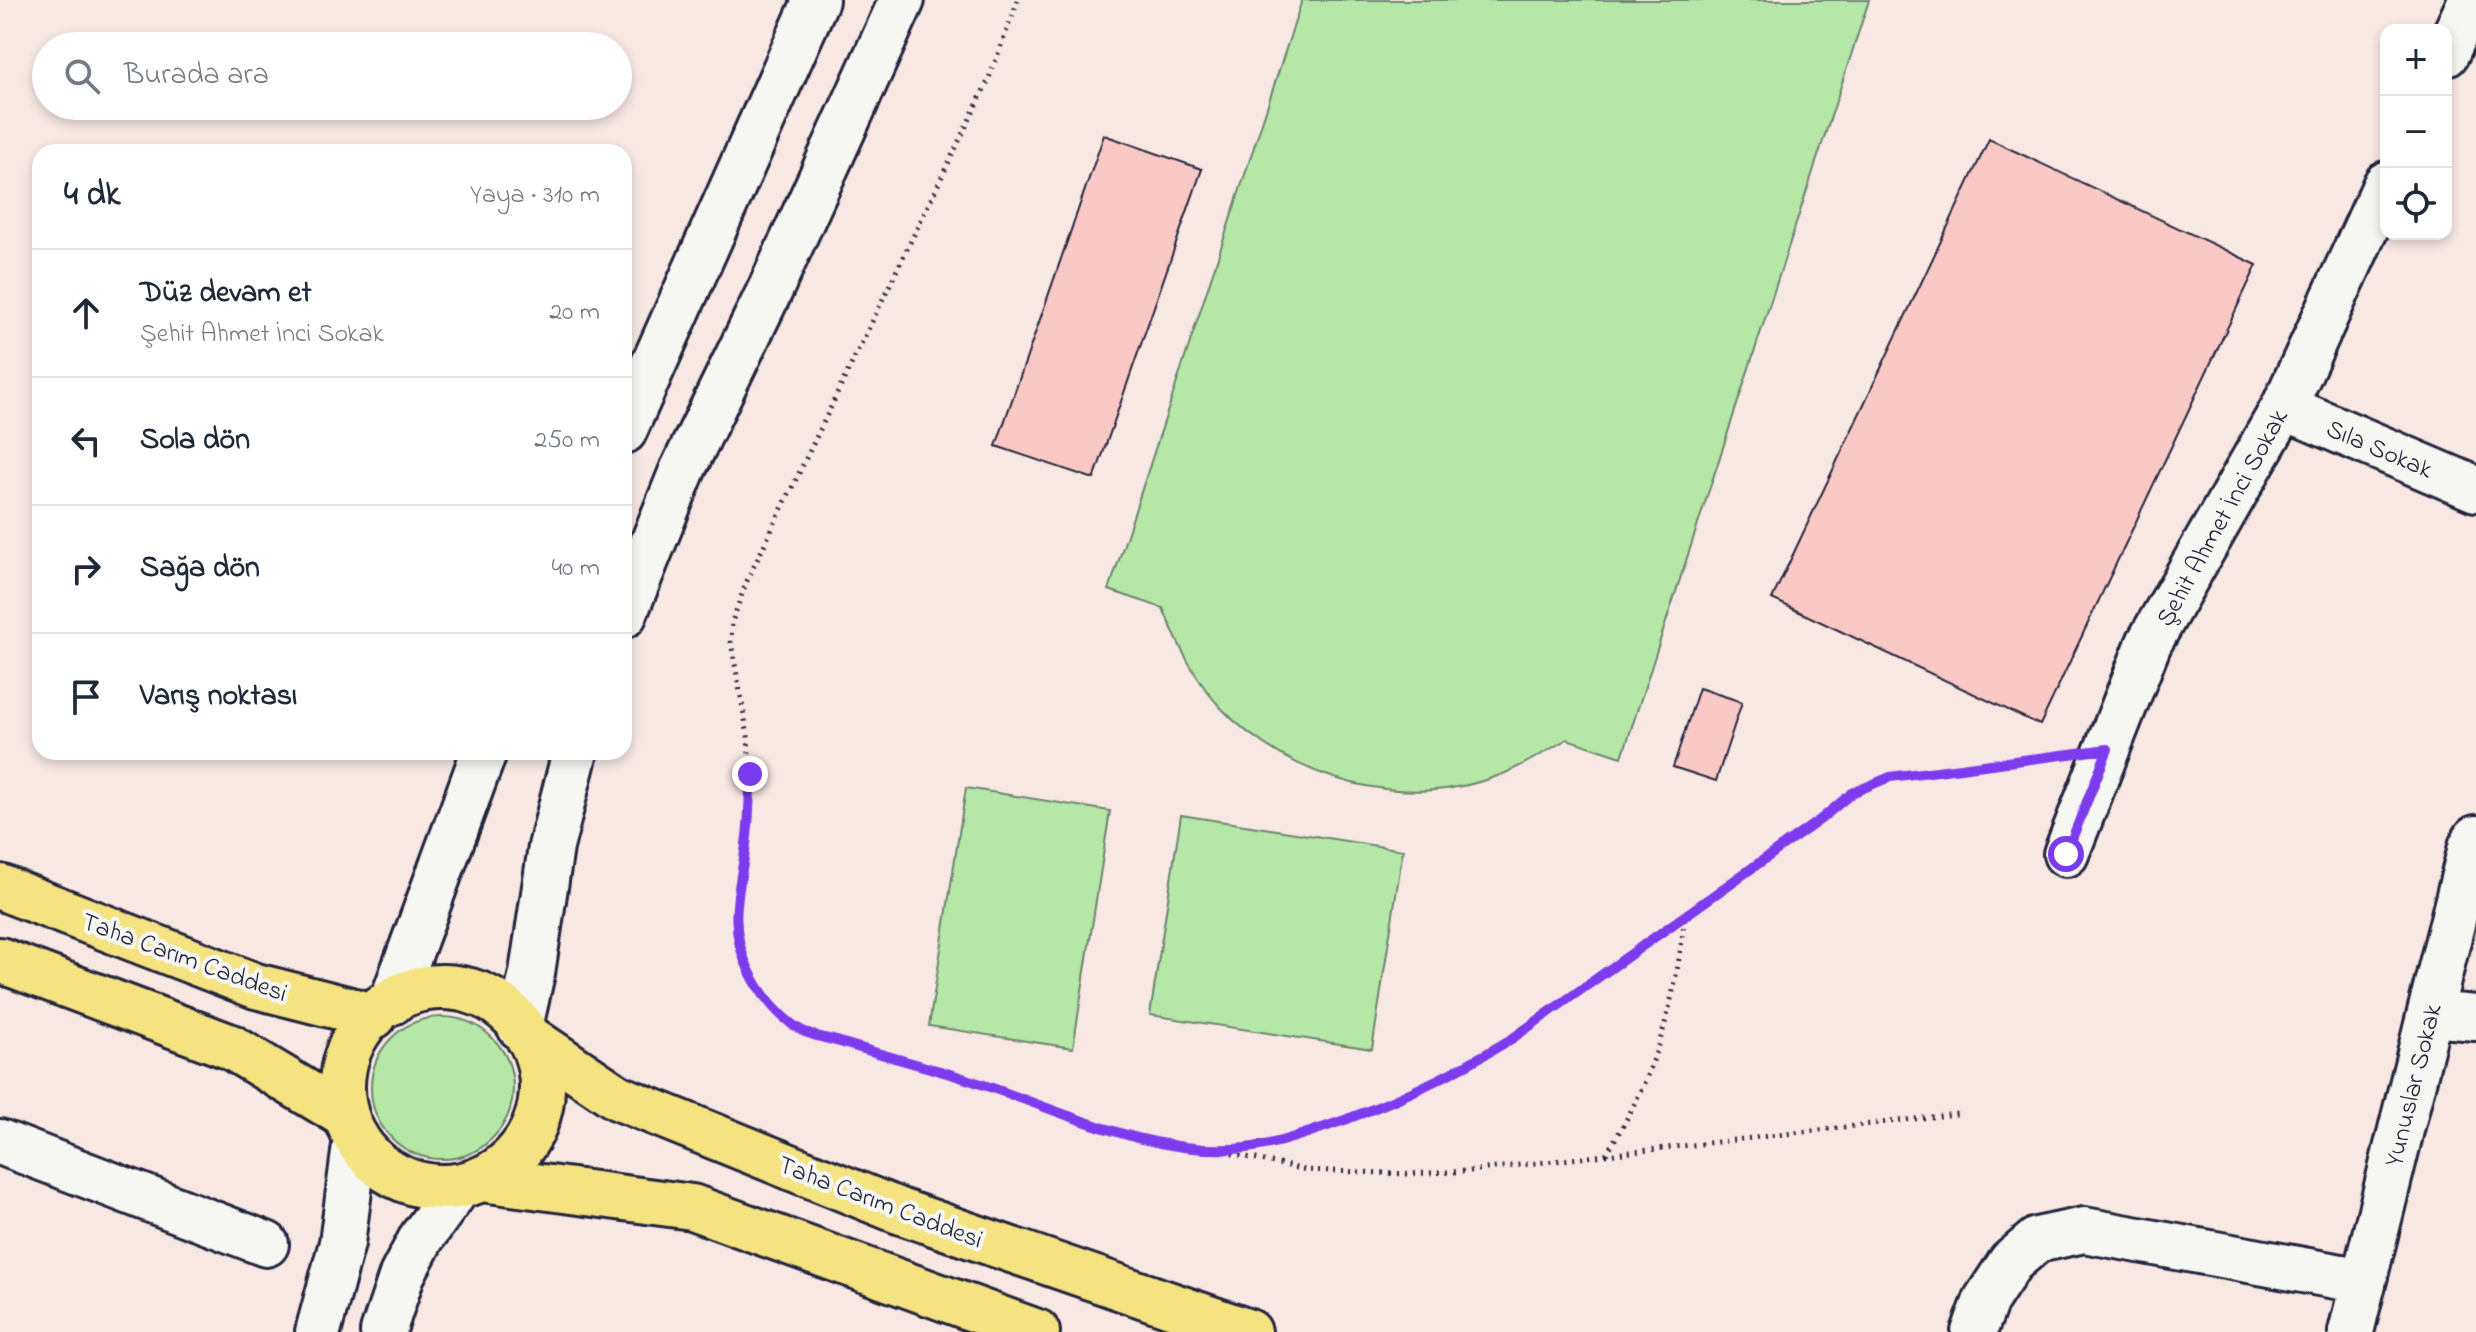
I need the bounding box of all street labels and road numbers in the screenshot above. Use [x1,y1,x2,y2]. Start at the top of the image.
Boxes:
street label: Şehit Ahmet İnci Sokak [2148,402,2300,634]
street label: Sıla Sokak [2320,411,2439,490]
street label: Taha Carım Caddesi [76,904,292,1014]
street label: Yunuslar Sokak [2376,1000,2454,1171]
street label: Taha Carım Caddesi [772,1147,988,1260]

